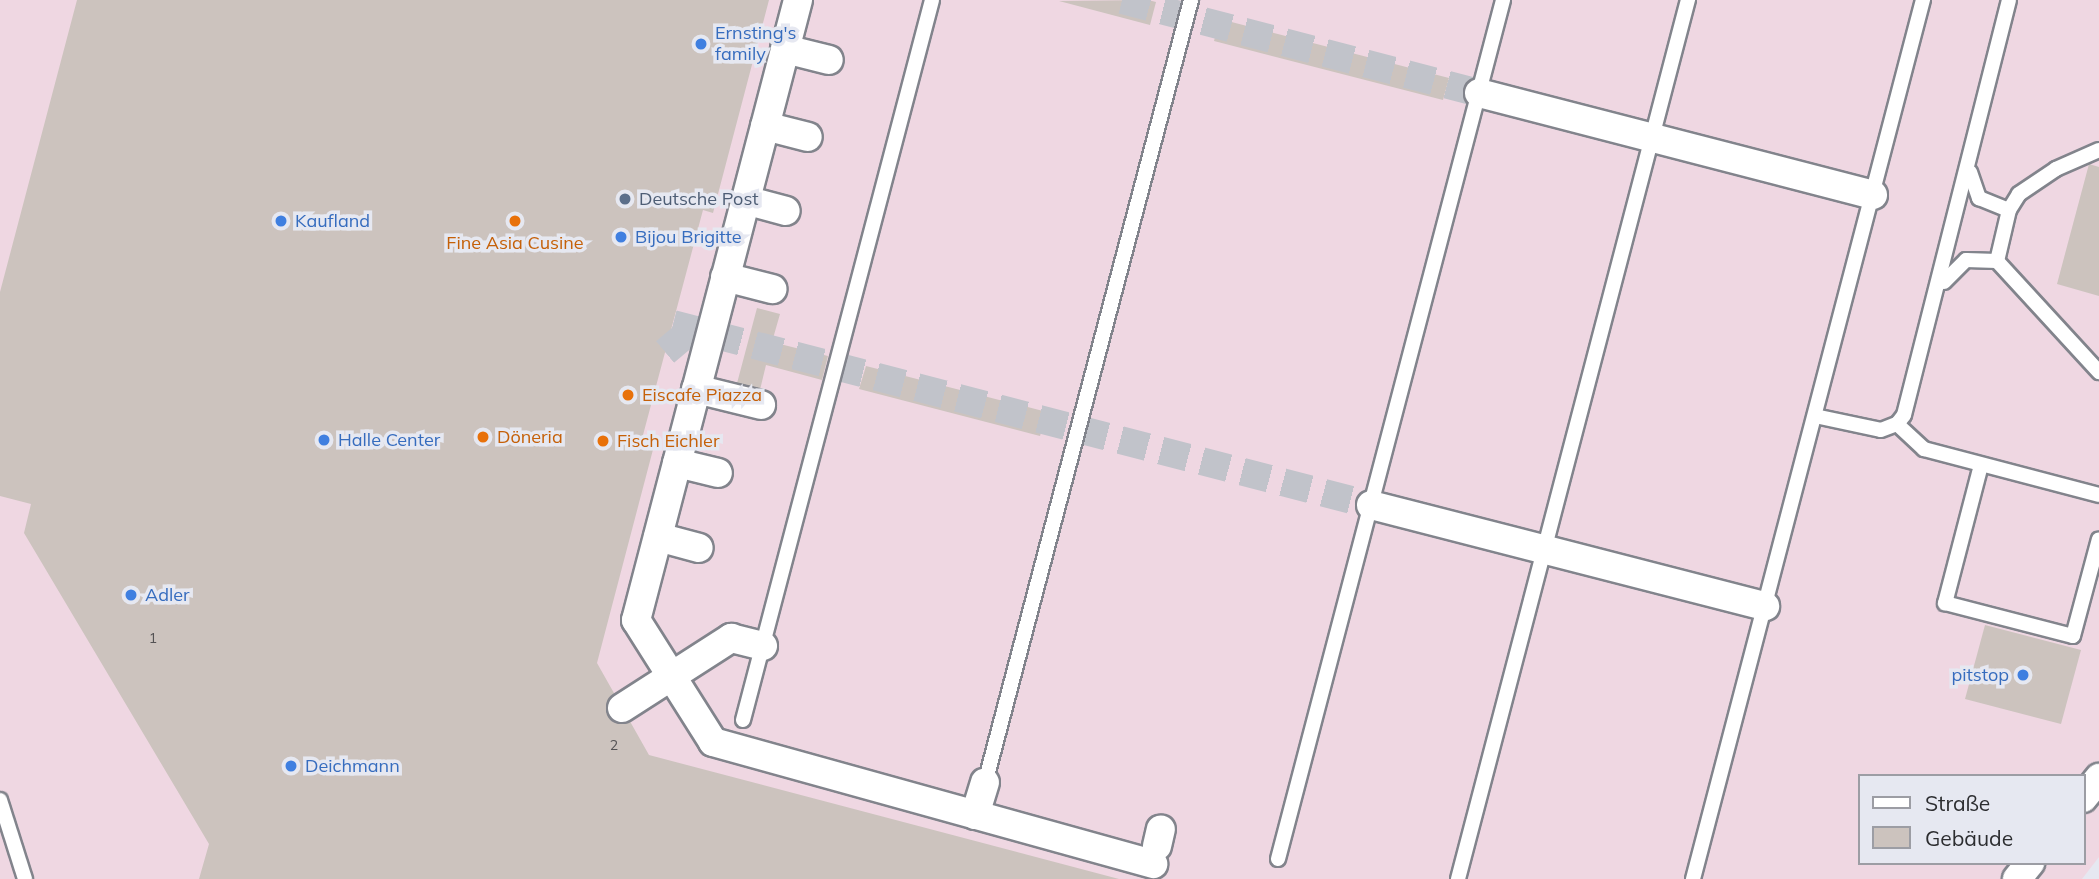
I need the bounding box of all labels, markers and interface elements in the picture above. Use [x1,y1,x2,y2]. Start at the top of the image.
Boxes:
place label: Ernsting's family [715,23,796,66]
marker: Ernsting's family [693,36,709,52]
place label: Deutsche Post [639,188,759,210]
marker: Deutsche Post [617,191,633,207]
place label: Kaufland [295,210,370,232]
marker: Kaufland [273,213,289,229]
marker: Fine Asia Cusine [507,213,523,229]
place label: Bijou Brigitte [635,226,741,248]
marker: Bijou Brigitte [613,229,629,245]
place label: Fine Asia Cusine [446,232,584,254]
place label: Eiscafe Piazza [642,384,762,406]
marker: Eiscafe Piazza [620,387,636,403]
place label: Döneria [497,426,563,448]
place label: Halle Center [338,429,440,451]
marker: Döneria [475,429,491,445]
place label: Fisch Eichler [617,430,719,452]
marker: Halle Center [316,432,332,448]
marker: Fisch Eichler [595,433,611,449]
place label: Adler [145,584,190,606]
marker: Adler [123,587,139,603]
house number: 1 [149,630,157,646]
place label: pitstop [1951,664,2009,686]
marker: pitstop [2015,667,2031,683]
house number: 2 [610,737,618,753]
place label: Deichmann [305,755,400,777]
marker: Deichmann [283,758,299,774]
legend [1857,774,2085,865]
text: Straße [1925,790,1990,816]
text: Gebäude [1925,825,2013,851]

